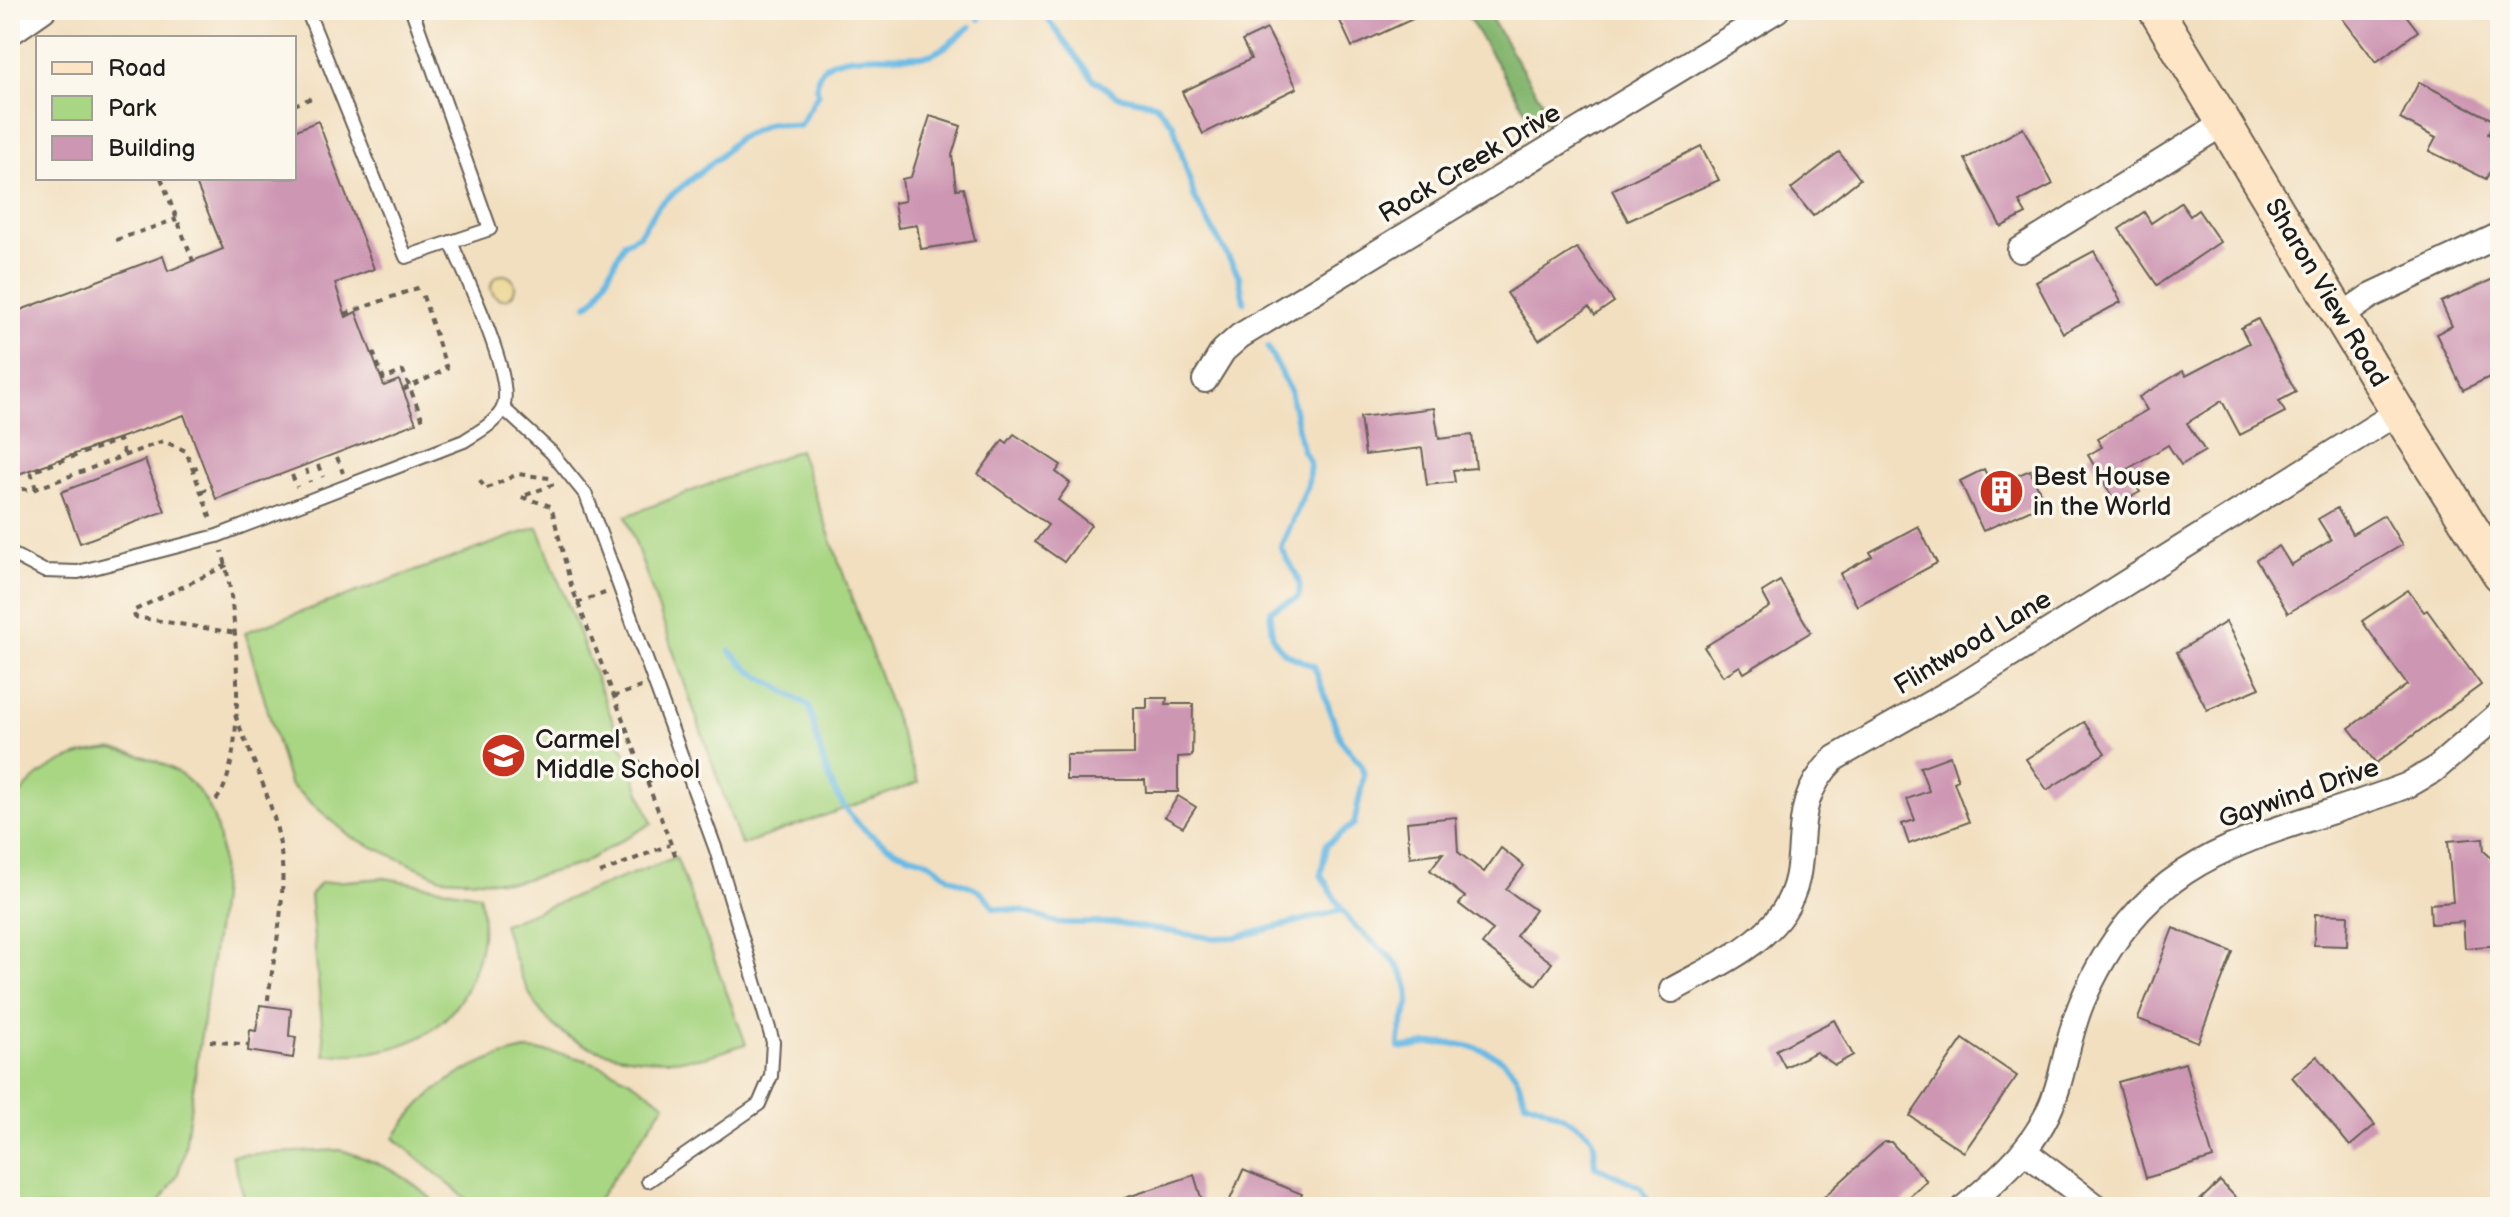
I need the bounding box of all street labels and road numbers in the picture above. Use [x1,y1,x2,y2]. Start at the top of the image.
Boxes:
street label: Rock Creek Drive [1374,98,1566,230]
street label: Sharon View Road [2258,193,2394,393]
street label: Flintwood Lane [1889,584,2057,702]
street label: Gaywind Drive [2215,752,2383,836]

